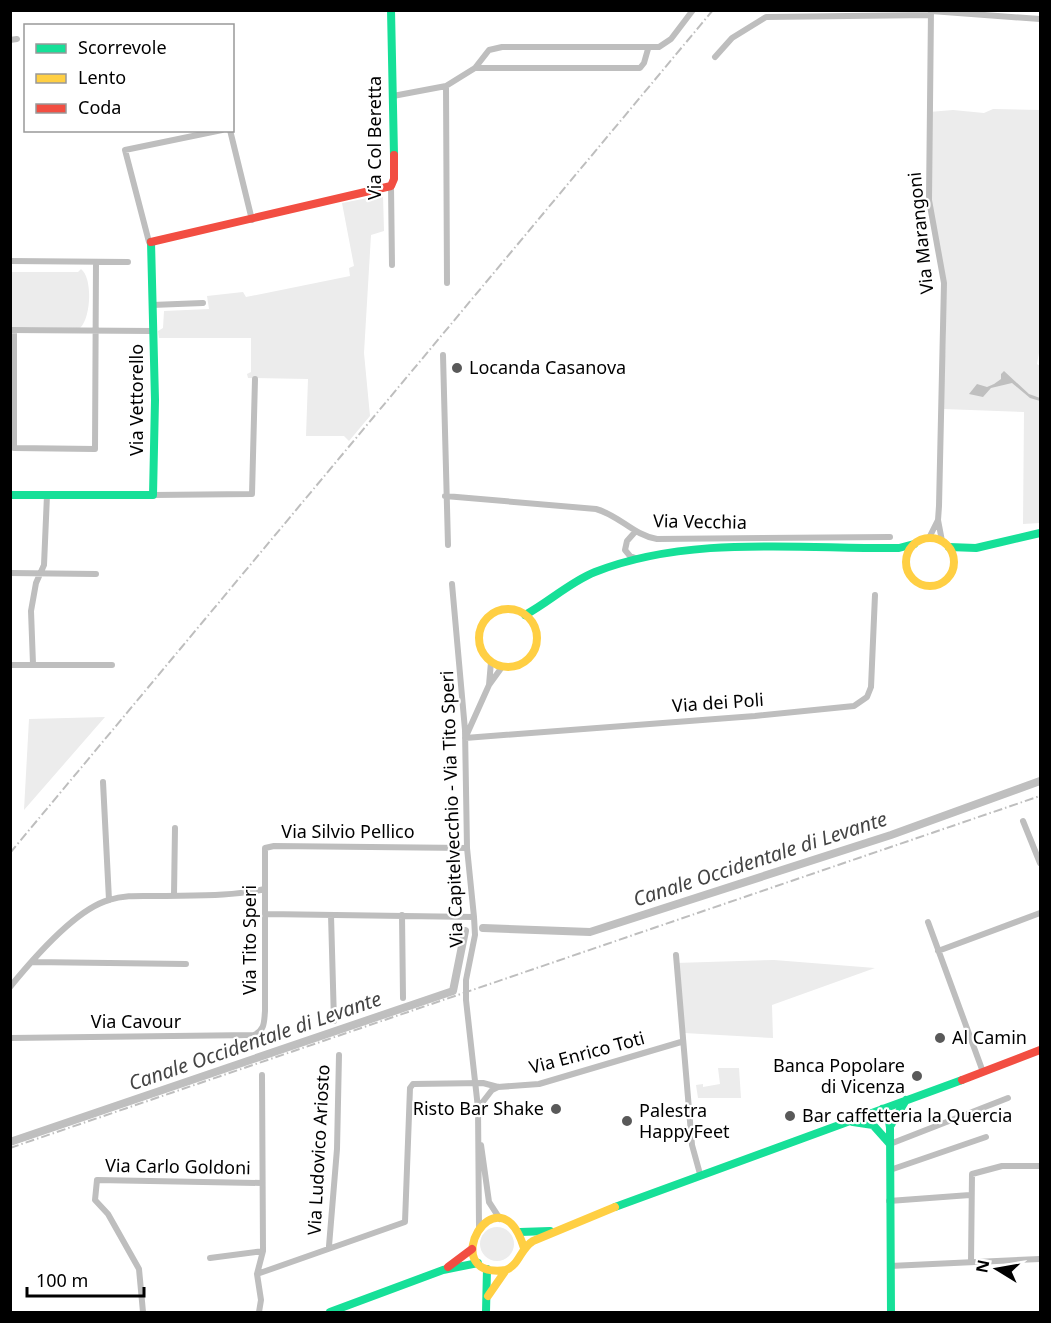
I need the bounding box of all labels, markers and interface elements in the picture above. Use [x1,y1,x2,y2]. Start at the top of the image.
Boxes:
legend [24,24,234,132]
text: Scorrevole [78,35,167,59]
text: Lento [78,65,126,89]
street label: Via Col Beretta [362,76,386,200]
text: Coda [78,95,121,119]
street label: Via Marangoni [902,171,938,295]
street label: Via Vettorello [124,344,148,456]
place label: Locanda Casanova [469,355,626,379]
marker: Locanda Casanova [450,361,464,375]
street label: Via Vecchia [653,508,747,534]
street label: Via Capitelvecchio - Via Tito Speri [434,670,468,948]
street label: Via dei Poli [671,687,765,717]
water label: Canale Occidentale di Levante [629,805,890,912]
street label: Via Silvio Pellico [281,819,415,843]
street label: Via Tito Speri [237,885,261,995]
water label: Canale Occidentale di Levante [125,985,385,1097]
street label: Via Cavour [91,1009,182,1033]
street label: Via Enrico Toti [526,1025,647,1079]
place label: Al Camin [952,1025,1027,1049]
marker: Al Camin [933,1031,947,1045]
place label: Banca Popolare di Vicenza [773,1053,905,1098]
street label: Via Ludovico Ariosto [302,1064,334,1236]
marker: Banca Popolare di Vicenza [910,1069,924,1083]
place label: Risto Bar Shake [413,1096,544,1120]
place label: Palestra HappyFeet [639,1098,730,1143]
marker: Risto Bar Shake [549,1102,563,1116]
place label: Bar caffetteria la Quercia [802,1103,1012,1127]
marker: Bar caffetteria la Quercia [783,1109,797,1123]
marker: Palestra HappyFeet [620,1114,634,1128]
street label: Via Carlo Goldoni [105,1153,251,1179]
north arrow [967,1239,1027,1299]
text: N [970,1258,994,1275]
scale bar [27,1260,144,1298]
text: 100 m [36,1268,88,1292]

